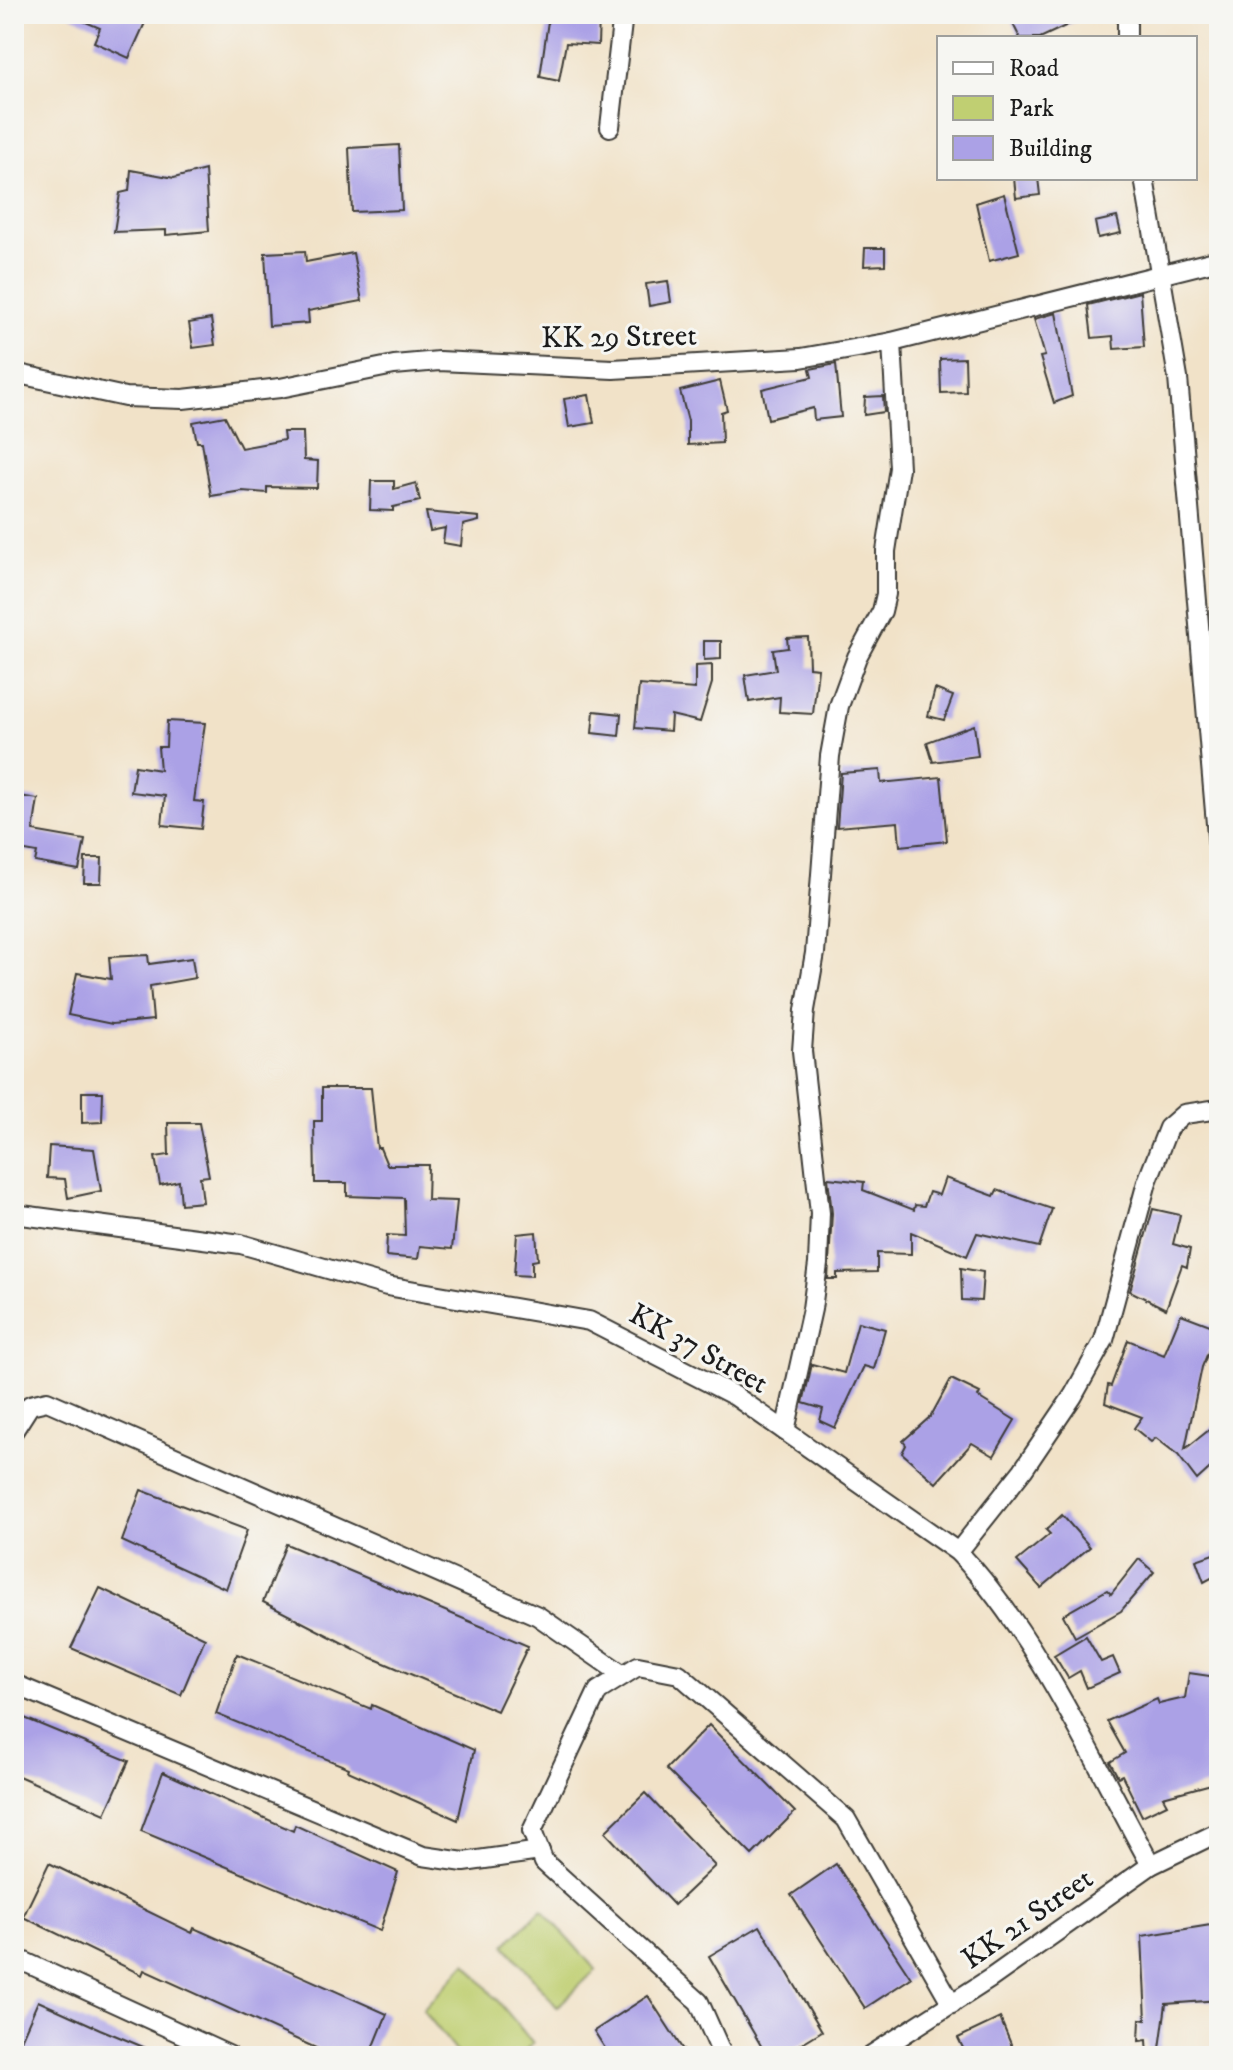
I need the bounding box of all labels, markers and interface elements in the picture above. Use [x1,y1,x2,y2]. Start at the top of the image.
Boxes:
legend [937,36,1197,180]
text: Road [1009,54,1059,84]
text: Park [1009,94,1054,124]
text: Building [1009,134,1092,164]
street label: KK 29 Street [541,318,697,357]
street label: KK 37 Street [622,1296,774,1403]
street label: KK 21 Street [955,1861,1101,1978]

